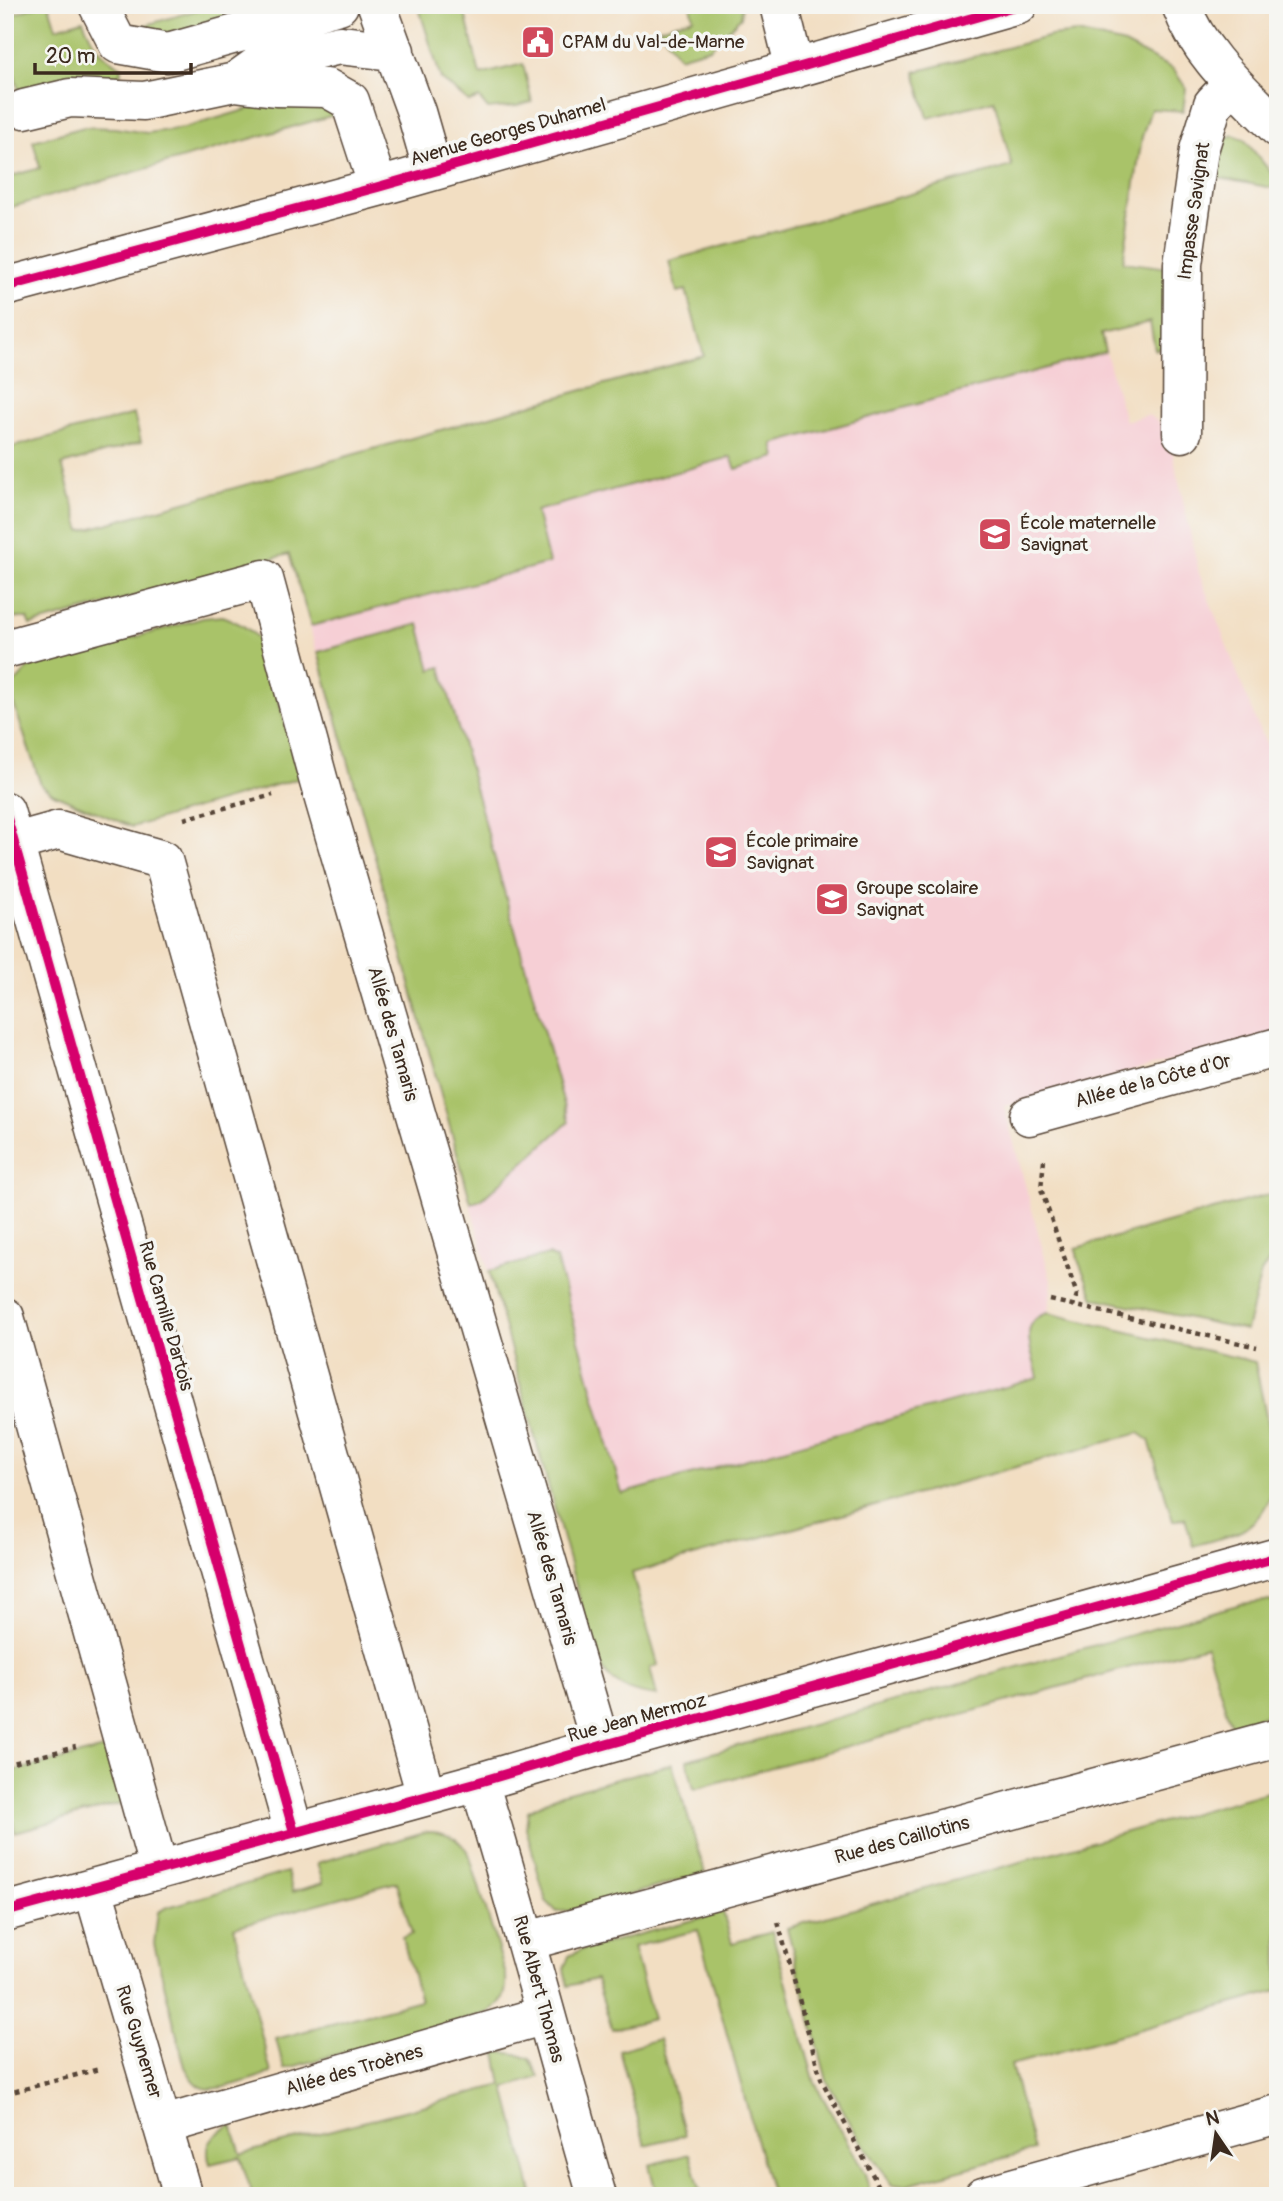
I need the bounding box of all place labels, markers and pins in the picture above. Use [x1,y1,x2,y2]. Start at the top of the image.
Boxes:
public building icon: CPAM du Val-de-Marne [519,23,557,61]
place label: CPAM du Val-de-Marne [562,30,745,54]
place label: École maternelle Savignat [1020,511,1157,557]
school or university icon: École maternelle Savignat [976,515,1014,553]
place label: École primaire Savignat [746,829,859,875]
school or university icon: École primaire Savignat [702,833,740,871]
place label: Groupe scolaire Savignat [856,876,979,922]
school or university icon: Groupe scolaire Savignat [813,880,851,918]

